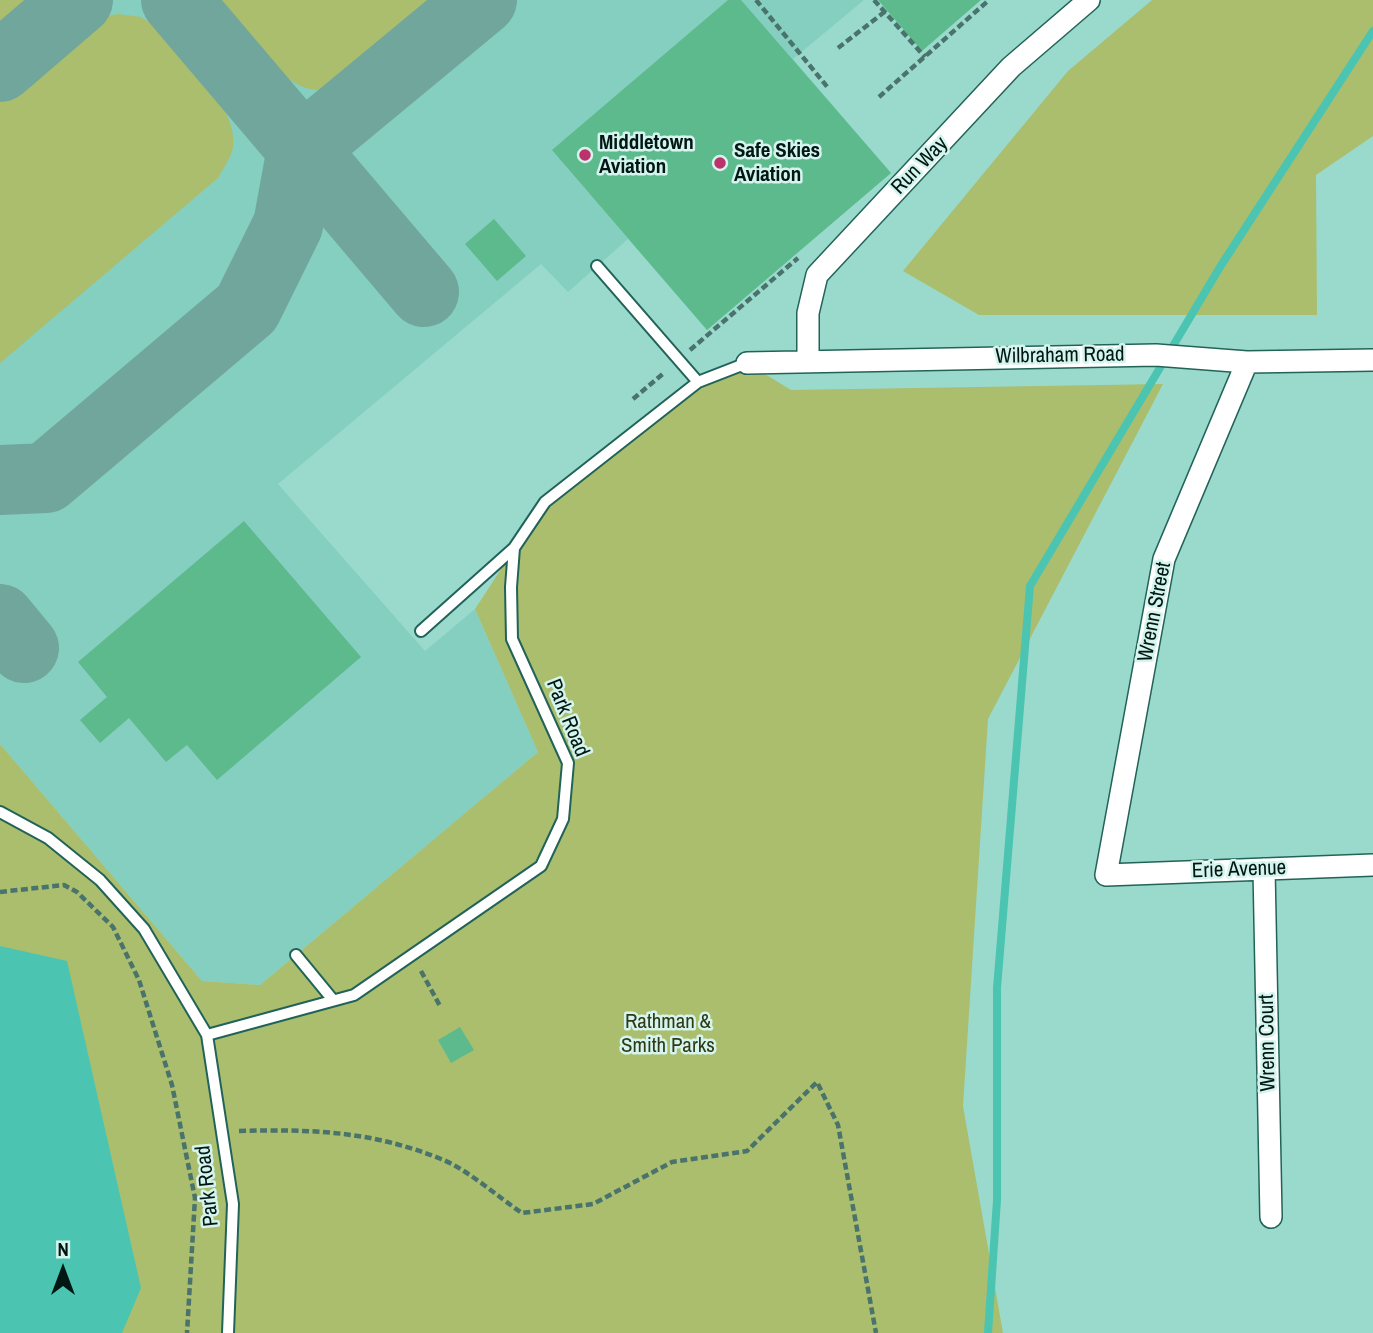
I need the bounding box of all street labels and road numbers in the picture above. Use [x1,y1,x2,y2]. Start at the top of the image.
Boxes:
street label: Run Way [887,132,953,200]
street label: Wilbraham Road [995,342,1125,370]
street label: Wrenn Street [1133,560,1177,664]
street label: Park Road [540,676,594,760]
street label: Erie Avenue [1191,856,1287,884]
street label: Wrenn Court [1255,994,1281,1092]
street label: Park Road [191,1144,225,1228]

